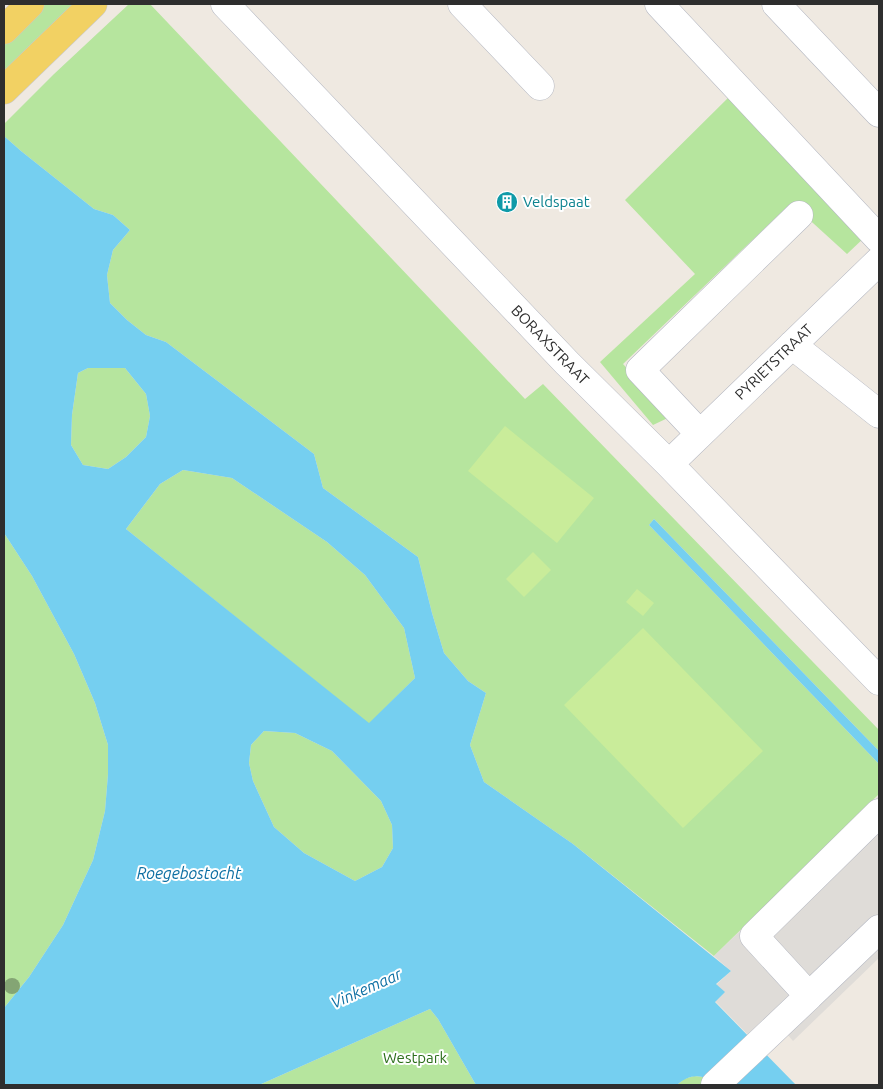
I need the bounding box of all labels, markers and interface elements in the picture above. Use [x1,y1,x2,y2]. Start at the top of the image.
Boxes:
building icon: Veldspaat [495,190,519,214]
place label: Veldspaat [523,193,590,210]
street label: BORAXSTRAAT [508,301,593,388]
street label: PYRIETSTRAAT [731,320,816,403]
water label: Roegebostocht [137,864,242,882]
water label: Vinkemaar [328,964,405,1012]
park label: Westpark [383,1049,447,1066]

